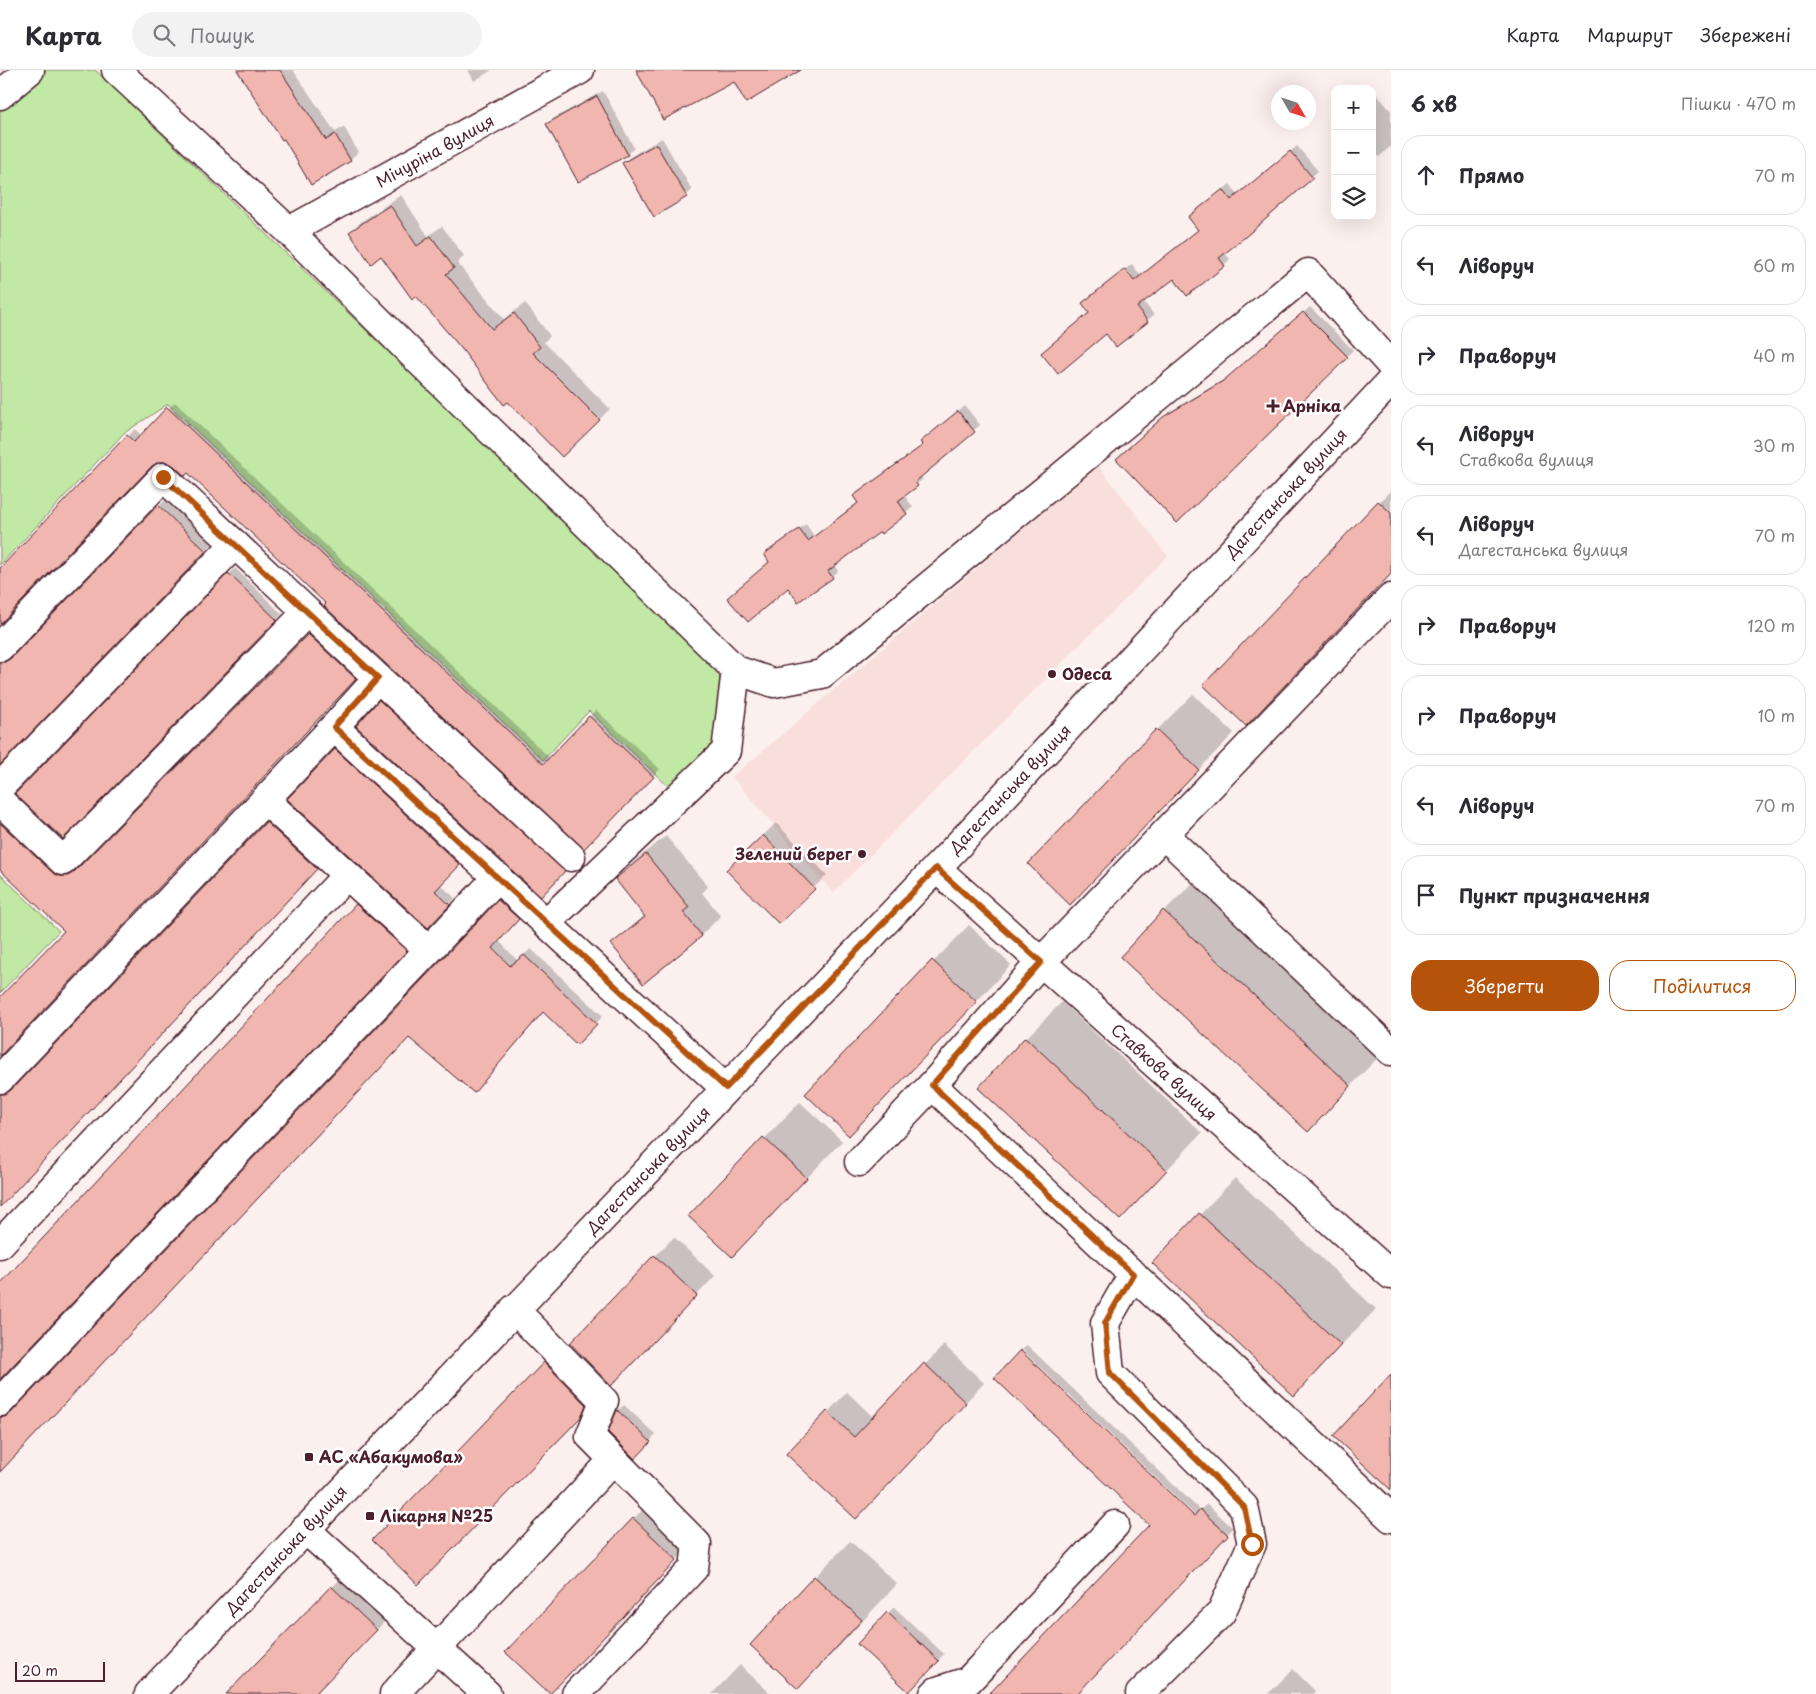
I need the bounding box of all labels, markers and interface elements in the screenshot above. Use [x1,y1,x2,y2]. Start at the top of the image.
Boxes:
search box [132,12,482,57]
text: Карта [25,17,102,53]
icon: search [150,21,178,49]
text: Пошук [190,21,254,49]
text: Карта [1506,21,1559,48]
text: Маршрут [1587,21,1672,48]
text: Збережені [1700,21,1791,48]
north arrow [1271,85,1316,130]
map controls [1331,85,1376,220]
button: + [1331,85,1376,130]
text: 6 хв [1411,87,1457,119]
text: Пішки · 470 m [1681,91,1796,115]
street label: Мічуріна вулиця [371,108,498,193]
button: − [1331,130,1376,175]
icon: ahead [1412,161,1440,189]
text: Прямо [1459,161,1524,189]
text: 70 m [1755,163,1795,187]
button: layers [1331,175,1376,220]
icon: left [1412,251,1440,279]
text: Ліворуч [1459,251,1535,279]
text: 60 m [1753,253,1795,277]
icon: right [1412,341,1440,369]
text: Праворуч [1459,341,1556,369]
text: 40 m [1753,343,1795,367]
place label: Арніка [1283,393,1342,417]
marker: Арніка [1267,400,1279,412]
text: Ліворуч [1459,419,1535,447]
street label: Дагестанська вулиця [1218,422,1352,563]
icon: left [1412,431,1440,459]
text: 30 m [1753,433,1795,457]
text: Ставкова вулиця [1459,447,1594,471]
route end [152,466,175,489]
text: Ліворуч [1459,509,1535,537]
icon: left [1412,521,1440,549]
text: 70 m [1755,523,1795,547]
text: Дагестанська вулиця [1459,537,1629,561]
icon: right [1412,611,1440,639]
text: Праворуч [1459,611,1556,639]
text: 120 m [1748,613,1795,637]
place label: Одеса [1062,661,1112,685]
marker: Одеса [1046,668,1058,680]
icon: right [1412,701,1440,729]
text: Праворуч [1459,701,1556,729]
text: 10 m [1758,703,1795,727]
street label: Дагестанська вулиця [942,718,1076,859]
icon: left [1412,791,1440,819]
text: Ліворуч [1459,791,1535,819]
text: 70 m [1755,793,1795,817]
place label: Зелений берег [735,841,853,865]
marker: Зелений берег [856,848,868,860]
icon: arrive [1412,881,1440,909]
text: Пункт призначення [1459,881,1650,909]
button: Зберегти [1411,960,1599,1011]
button: Поділитися [1609,960,1796,1011]
street label: Ставкова вулиця [1106,1017,1223,1125]
street label: Дагестанська вулиця [579,1100,715,1239]
place label: АС «Абакумова» [319,1444,463,1468]
marker: АС «Абакумова» [303,1451,315,1463]
street label: Дагестанська вулиця [218,1479,352,1620]
place label: Лікарня №25 [380,1503,493,1527]
marker: Лікарня №25 [364,1510,376,1522]
route start [1241,1533,1264,1556]
scale bar [15,1659,105,1682]
text: 20 m [22,1660,58,1681]

